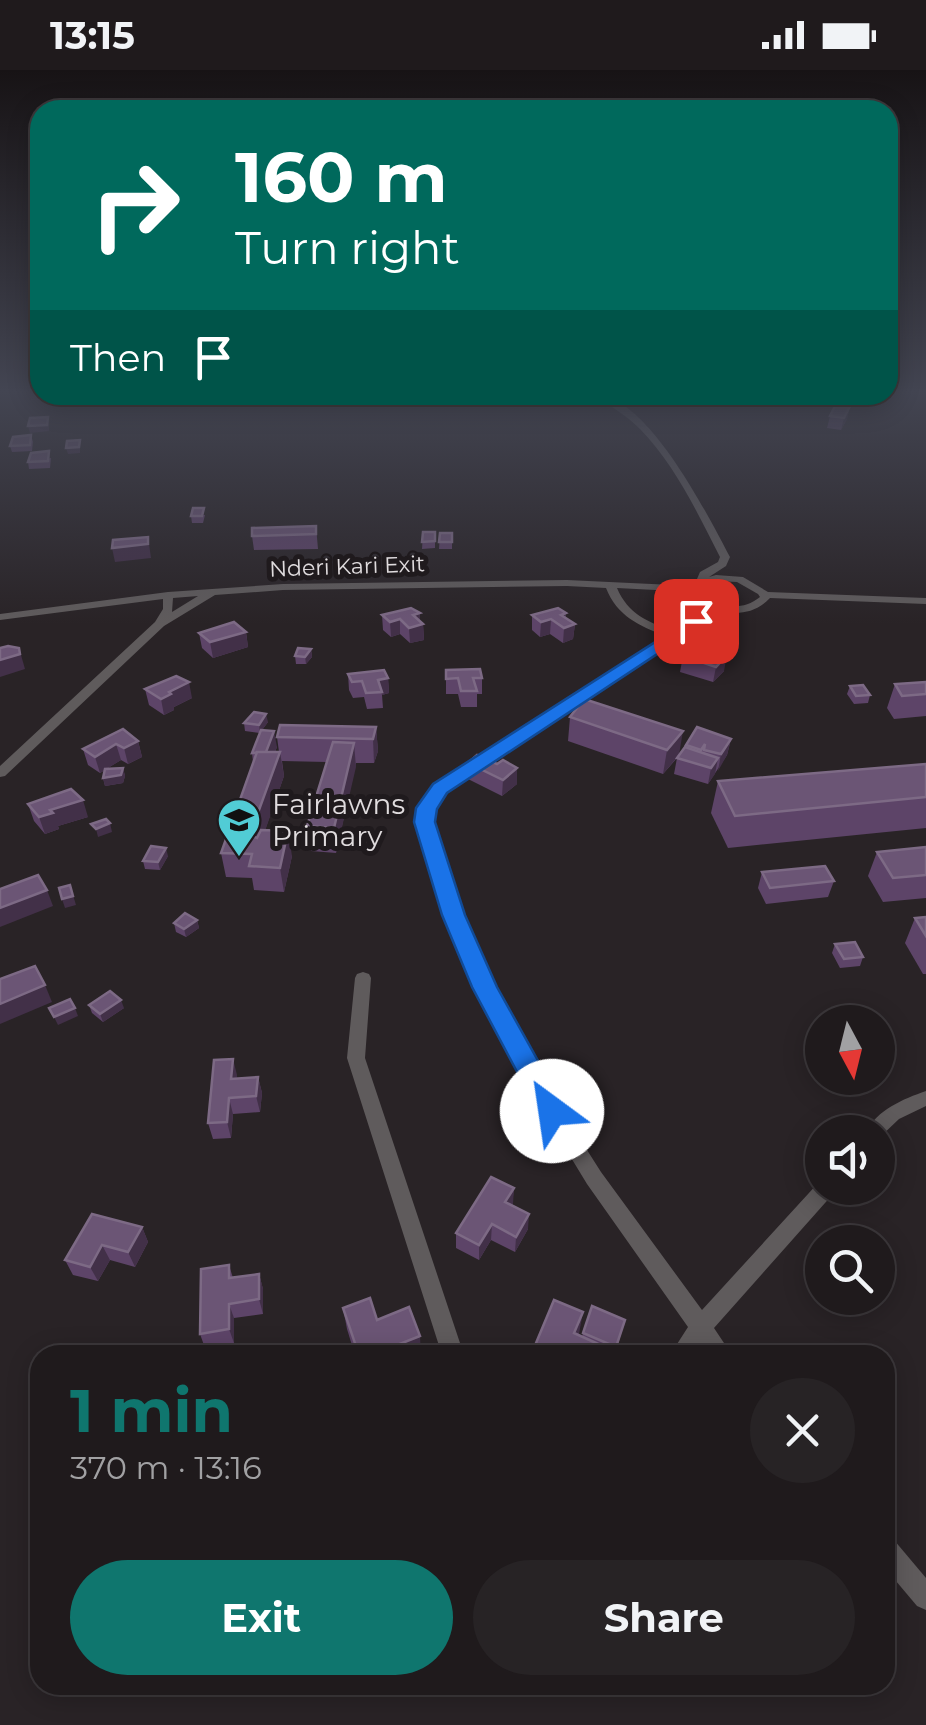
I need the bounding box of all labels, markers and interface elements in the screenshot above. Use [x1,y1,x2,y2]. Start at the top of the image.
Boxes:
text: 13:15 [50,12,135,59]
text: 160 m [235,134,448,220]
icon: right [70,140,200,270]
text: Turn right [235,220,460,275]
icon: arrive [186,330,241,385]
text: Then [70,334,166,381]
street label: Nderi Kari Exit [269,550,425,583]
pin [654,579,739,664]
icon: arrive [669,594,724,649]
place label: Fairlawns Primary [272,787,405,853]
school or university icon: Fairlawns Primary [216,797,262,858]
north arrow [805,1005,895,1095]
map controls [805,1005,895,1315]
position arrow [500,1059,604,1163]
button: sound [805,1115,895,1205]
button: search [805,1225,895,1315]
text: 1 min [70,1374,233,1447]
button: close [750,1378,855,1483]
text: 370 m · 13:16 [70,1448,262,1487]
button: Exit [70,1560,453,1675]
button: Share [473,1560,855,1675]

